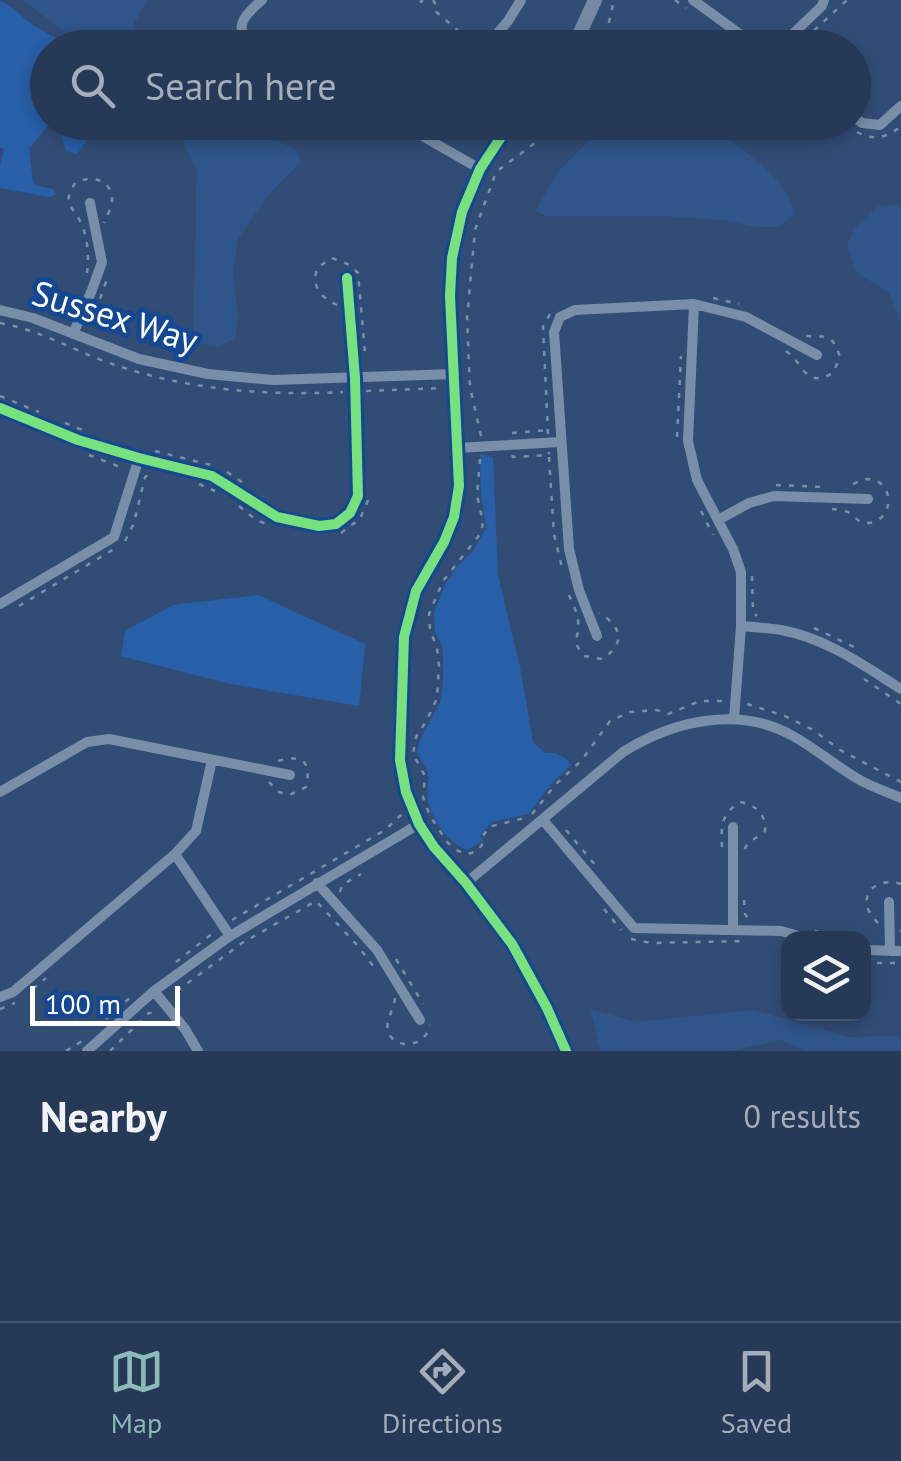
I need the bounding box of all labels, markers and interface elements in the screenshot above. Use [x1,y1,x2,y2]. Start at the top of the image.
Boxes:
search box [30,30,871,140]
icon: search [65,58,120,113]
text: Search here [145,61,337,110]
street label: Sussex Way [27,269,204,363]
map controls [781,931,871,1021]
button: layers [781,931,871,1021]
scale bar [30,981,180,1026]
text: 100 m [45,985,121,1022]
text: Nearby [40,1089,167,1144]
text: 0 results [743,1095,861,1137]
tab: Map [109,1344,164,1441]
tab: Directions [382,1344,503,1441]
tab: Saved [721,1344,792,1441]

